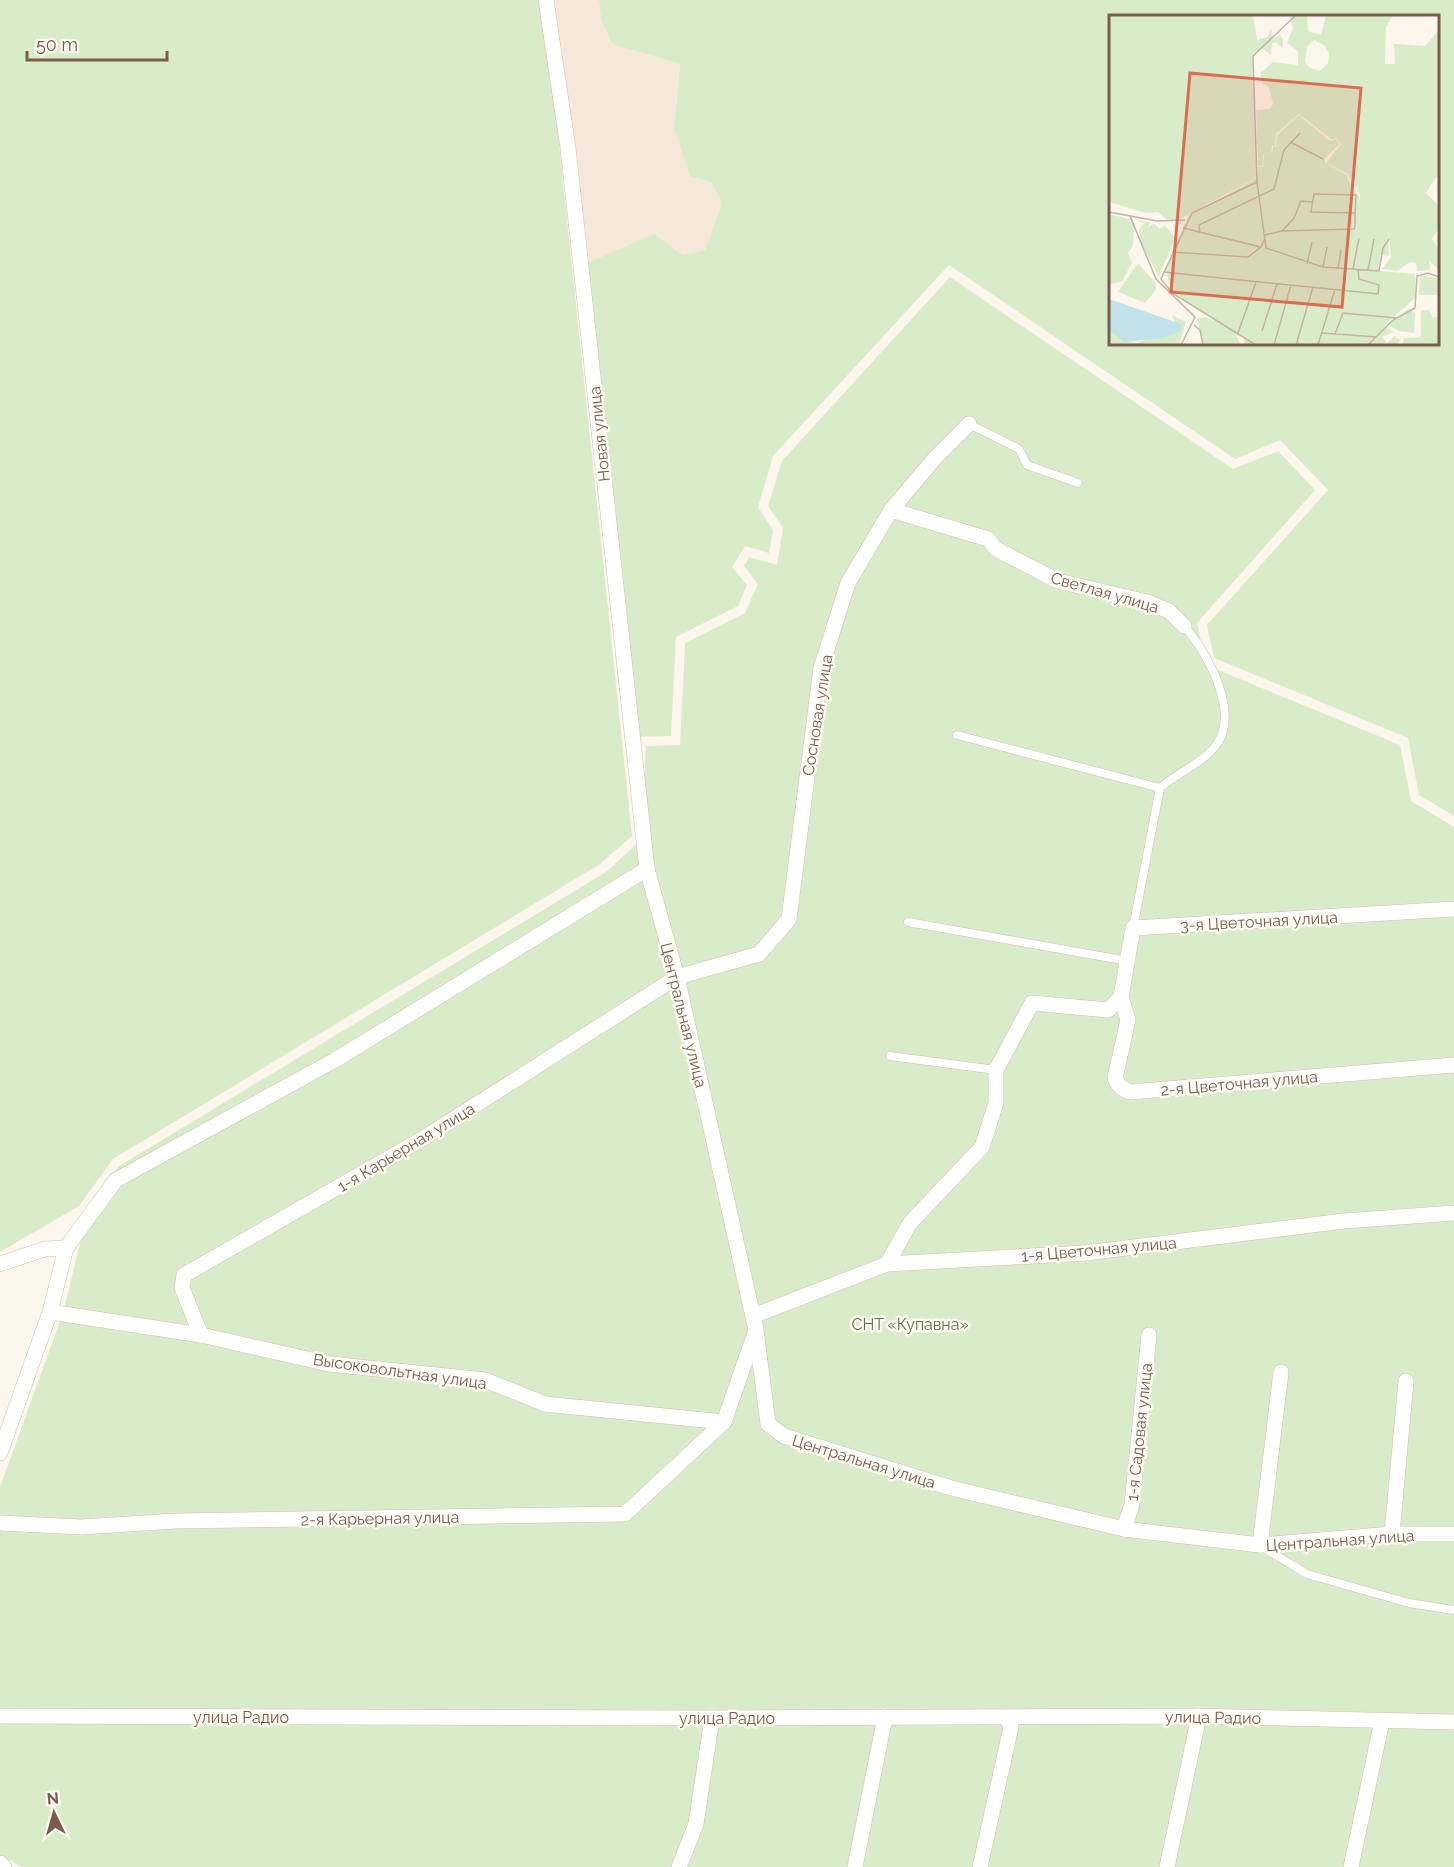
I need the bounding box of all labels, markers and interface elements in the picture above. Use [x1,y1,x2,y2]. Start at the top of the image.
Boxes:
inset map [1109,15,1439,345]
scale bar [27,24,166,62]
text: 50 m [36,34,78,55]
street label: Новая улица [585,385,614,483]
street label: Светлая улица [1049,568,1161,617]
street label: Сосновая улица [799,653,836,777]
street label: 3-я Цветочная улица [1180,908,1338,935]
street label: Центральная улица [656,941,711,1090]
street label: 2-я Цветочная улица [1160,1067,1318,1100]
street label: 1-я Карьерная улица [334,1099,478,1196]
street label: 1-я Цветочная улица [1020,1233,1178,1266]
park label: СНТ «Купавна» [851,1315,969,1334]
street label: Высоковольтная улица [312,1350,488,1393]
street label: 1-я Садовая улица [1123,1362,1156,1502]
street label: Центральная улица [790,1431,938,1492]
street label: 2-я Карьерная улица [301,1508,459,1529]
street label: Центральная улица [1265,1526,1415,1555]
street label: улица Радио [1165,1707,1261,1728]
street label: улица Радио [193,1708,289,1727]
street label: улица Радио [679,1709,775,1728]
north arrow [24,1783,84,1843]
text: N [46,1789,60,1809]

